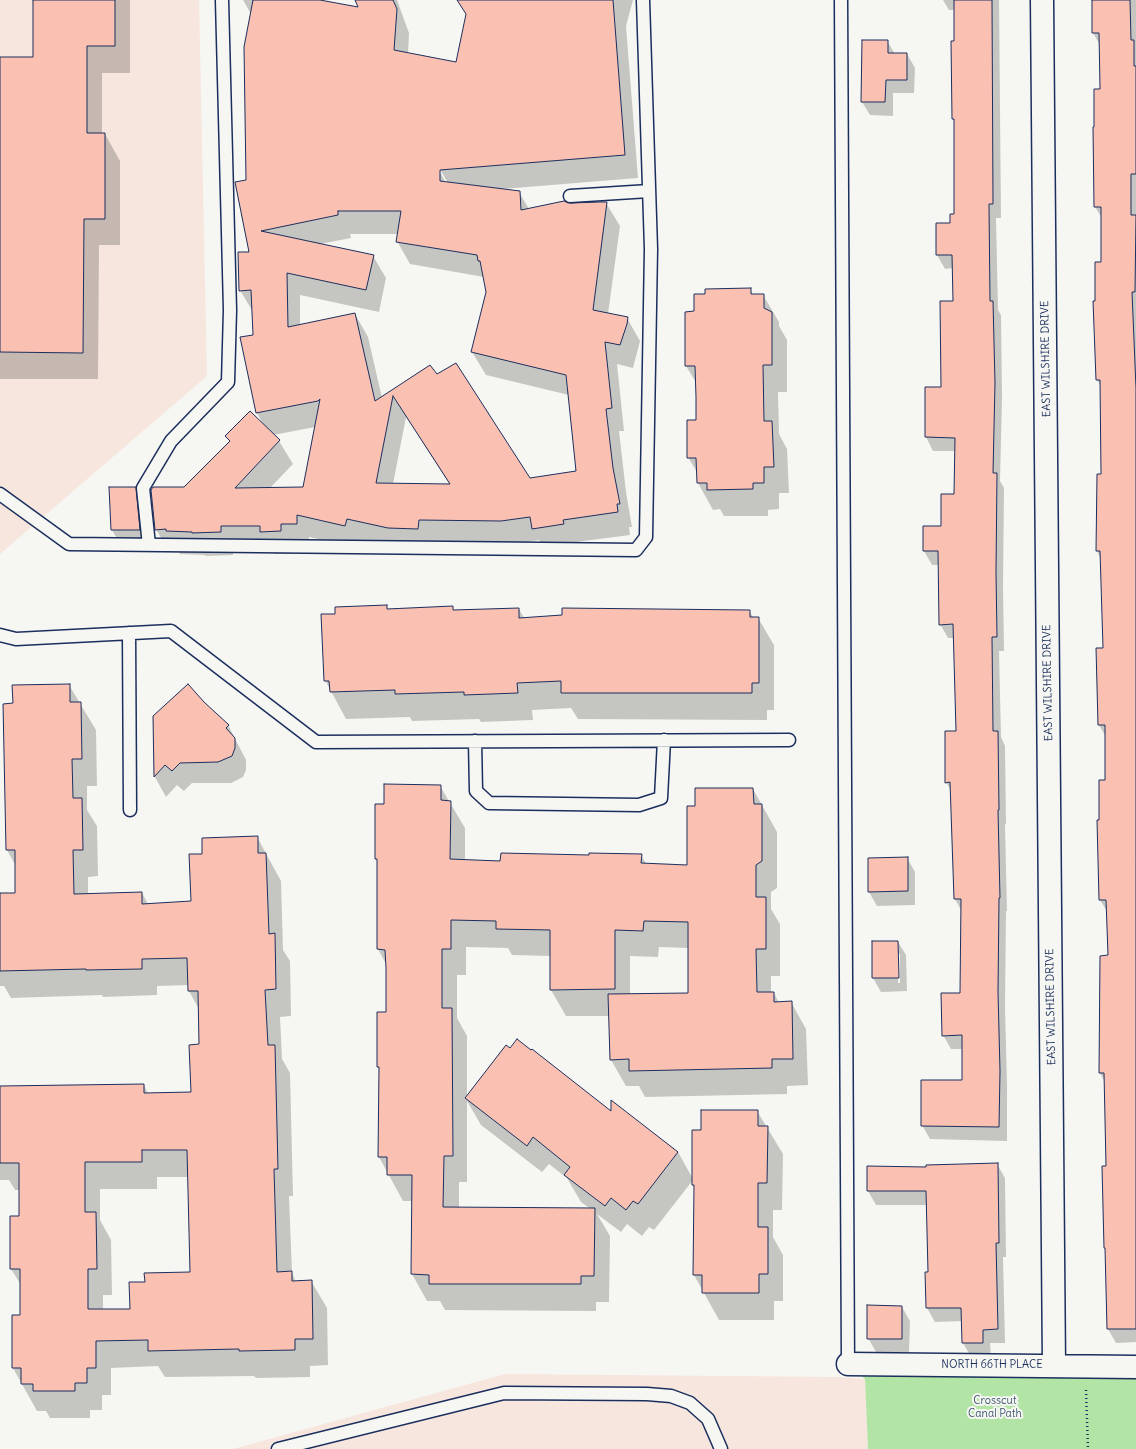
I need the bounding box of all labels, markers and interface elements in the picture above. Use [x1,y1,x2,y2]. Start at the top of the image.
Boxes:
street label: EAST WILSHIRE DRIVE [1038,301,1054,417]
street label: EAST WILSHIRE DRIVE [1040,625,1056,741]
street label: EAST WILSHIRE DRIVE [1043,949,1059,1065]
street label: NORTH 66TH PLACE [941,1358,1043,1372]
park label: Crosscut Canal Path [968,1394,1022,1420]

